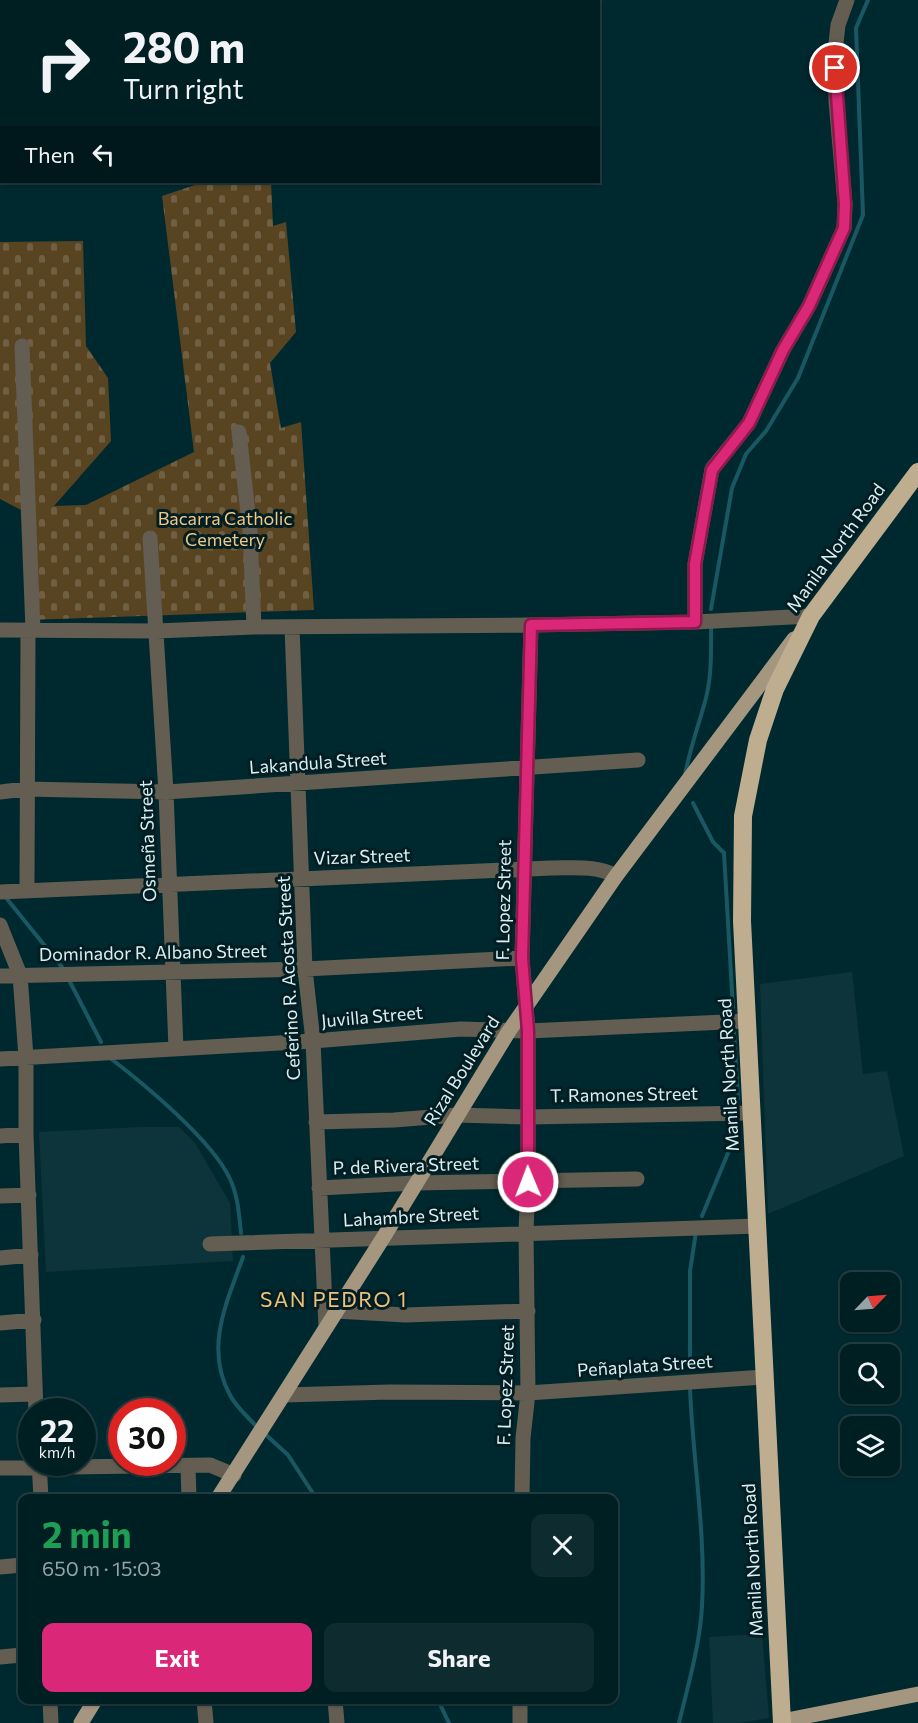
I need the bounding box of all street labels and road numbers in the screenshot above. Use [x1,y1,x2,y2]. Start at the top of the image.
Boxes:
street label: Manila North Road [781,479,889,616]
street label: Lakandula Street [248,746,388,778]
street label: Osmeña Street [134,780,160,902]
street label: F. Lopez Street [491,839,515,961]
street label: Vizar Street [313,843,411,869]
street label: Ceferino R. Acosta Street [272,875,304,1081]
street label: Dominador R. Albano Street [39,939,267,965]
street label: Manila North Road [713,998,743,1152]
street label: Juvilla Street [320,1001,424,1031]
street label: Rizal Boulevard [419,1012,504,1129]
street label: T. Ramones Street [550,1082,698,1106]
street label: P. de Rivera Street [332,1151,479,1179]
street label: Lahambre Street [342,1201,480,1231]
street label: F. Lopez Street [492,1324,518,1446]
street label: Peñaplata Street [576,1349,714,1381]
street label: Manila North Road [737,1483,767,1637]

